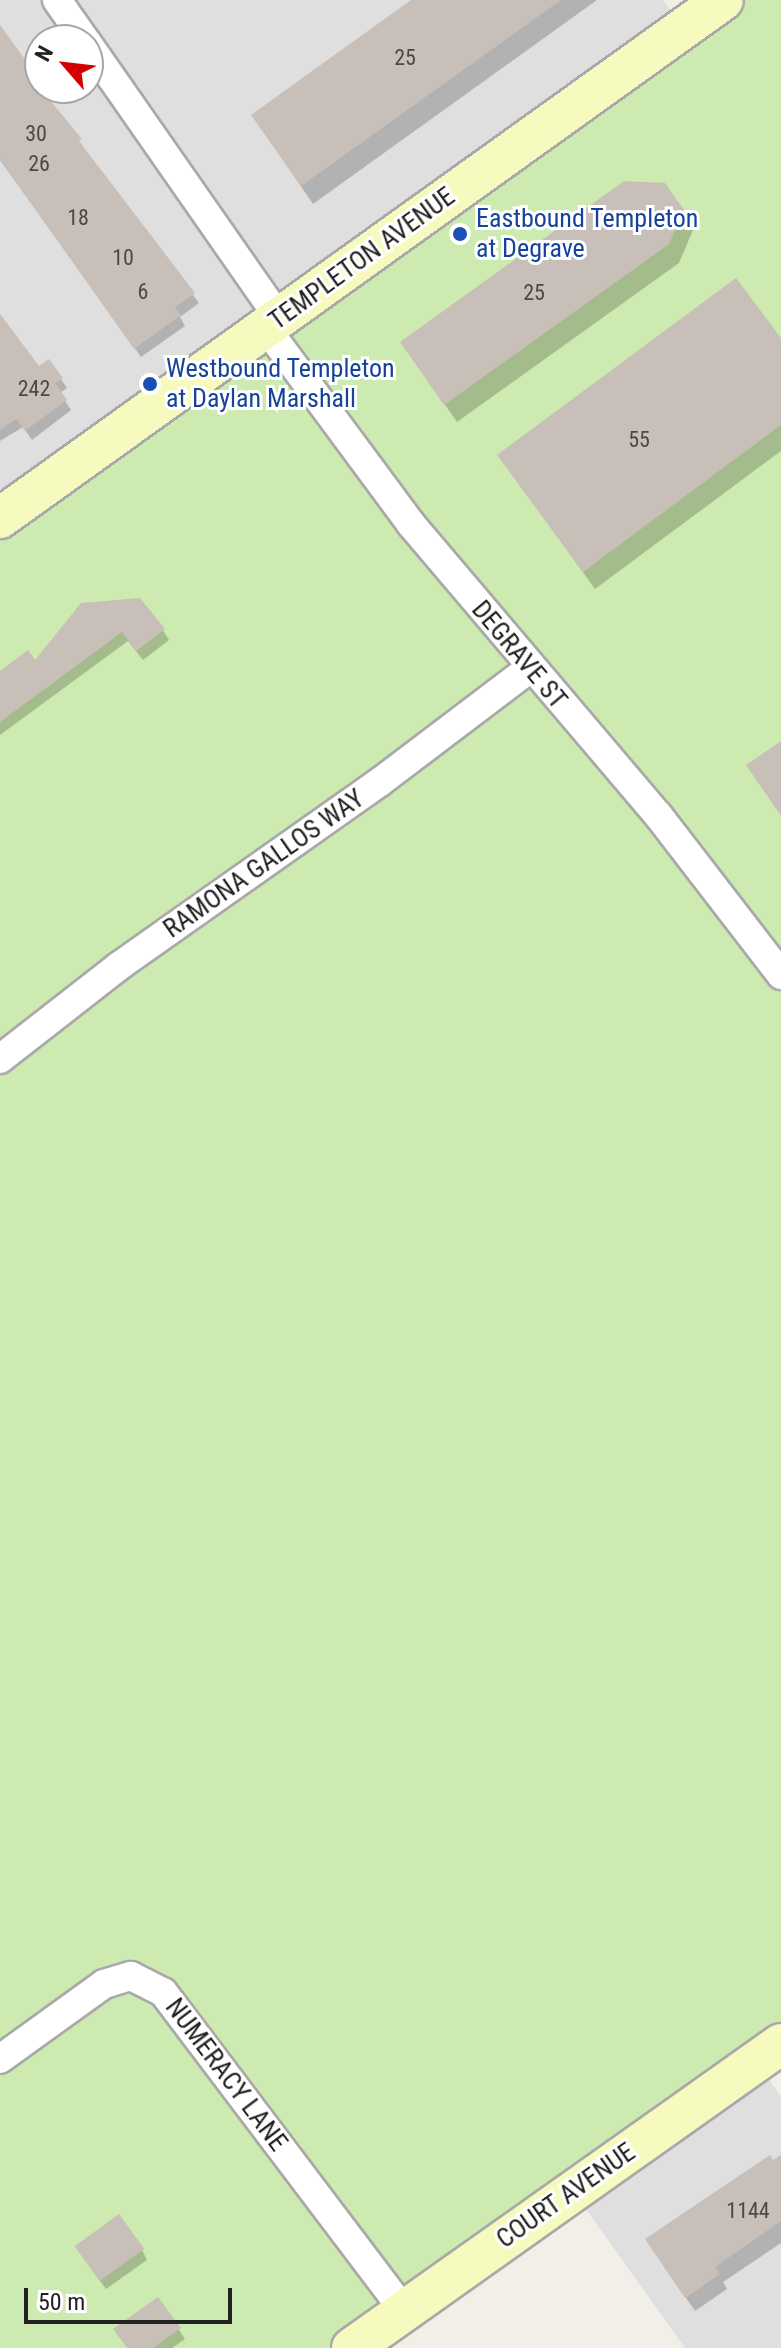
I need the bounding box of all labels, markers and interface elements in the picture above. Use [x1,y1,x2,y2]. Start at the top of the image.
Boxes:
north arrow [24,24,104,104]
text: N [30,42,58,65]
house number: 25 [394,45,416,71]
house number: 30 [25,121,47,147]
house number: 26 [28,151,50,177]
street label: TEMPLETON AVENUE [263,181,461,337]
place label: Eastbound Templeton at Degrave [476,203,699,264]
house number: 18 [67,205,89,231]
marker: Eastbound Templeton at Degrave [451,225,469,243]
house number: 10 [112,245,134,271]
house number: 6 [138,279,148,305]
house number: 25 [523,280,545,306]
place label: Westbound Templeton at Daylan Marshall [166,353,395,414]
marker: Westbound Templeton at Daylan Marshall [141,375,159,393]
house number: 242 [18,376,50,402]
house number: 55 [628,427,650,453]
street label: DEGRAVE ST [465,595,573,715]
street label: RAMONA GALLOS WAY [158,783,370,945]
street label: NUMERACY LANE [159,1993,293,2157]
street label: COURT AVENUE [491,2137,641,2255]
house number: 1144 [726,2198,770,2224]
scale bar [28,2272,236,2322]
text: 50 m [38,2288,85,2316]

